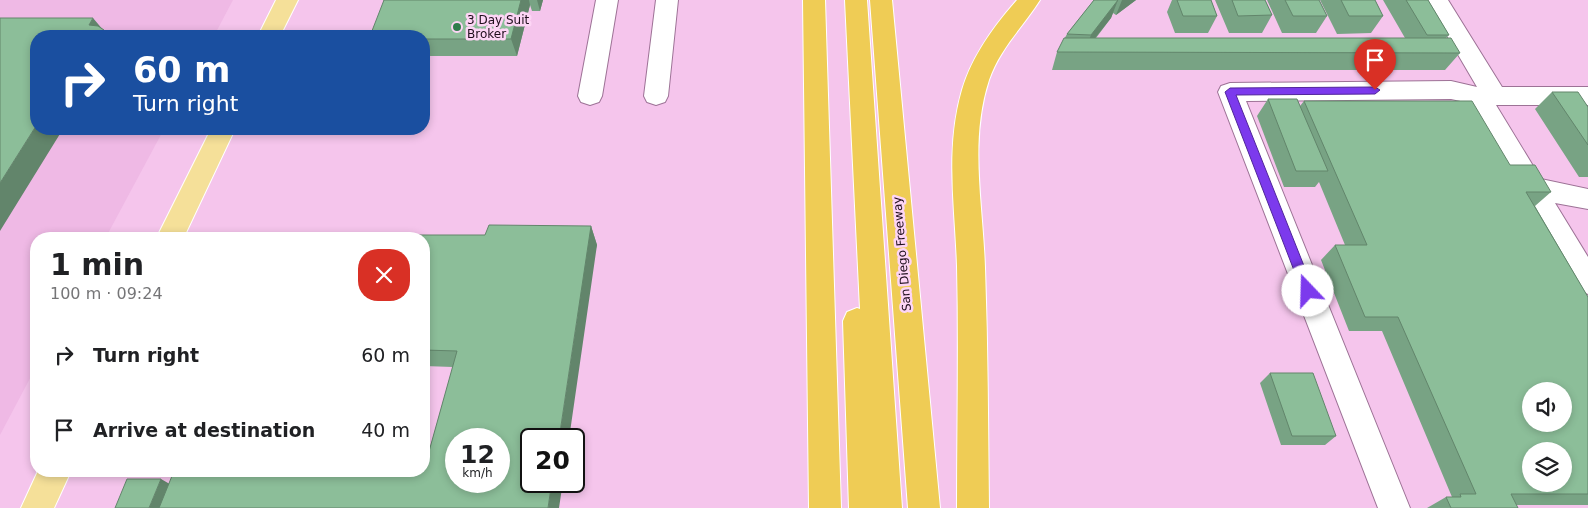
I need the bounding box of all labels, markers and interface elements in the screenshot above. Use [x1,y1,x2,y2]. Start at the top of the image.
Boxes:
place label: 3 Day Suit Broker [467,13,530,41]
marker: 3 Day Suit Broker [451,21,463,33]
pin [1354,39,1396,90]
icon: arrive [1361,46,1389,74]
icon: right [50,50,115,115]
text: 60 m [133,50,230,90]
text: Turn right [133,91,238,116]
street label: San Diego Freeway [890,196,914,312]
text: 1 min [50,247,144,282]
button: close [358,249,410,301]
position arrow [1281,264,1333,316]
text: 100 m · 09:24 [50,284,163,303]
icon: right [50,341,78,369]
text: Turn right [93,344,199,366]
text: 60 m [361,344,410,366]
map controls [1522,382,1572,492]
button: sound [1522,382,1572,432]
icon: arrive [50,416,78,444]
text: Arrive at destination [93,419,315,441]
text: 40 m [361,419,410,441]
speed limit sign: 20 [520,428,585,493]
text: 12 [460,440,495,469]
button: layers [1522,442,1572,492]
text: km/h [462,466,493,480]

